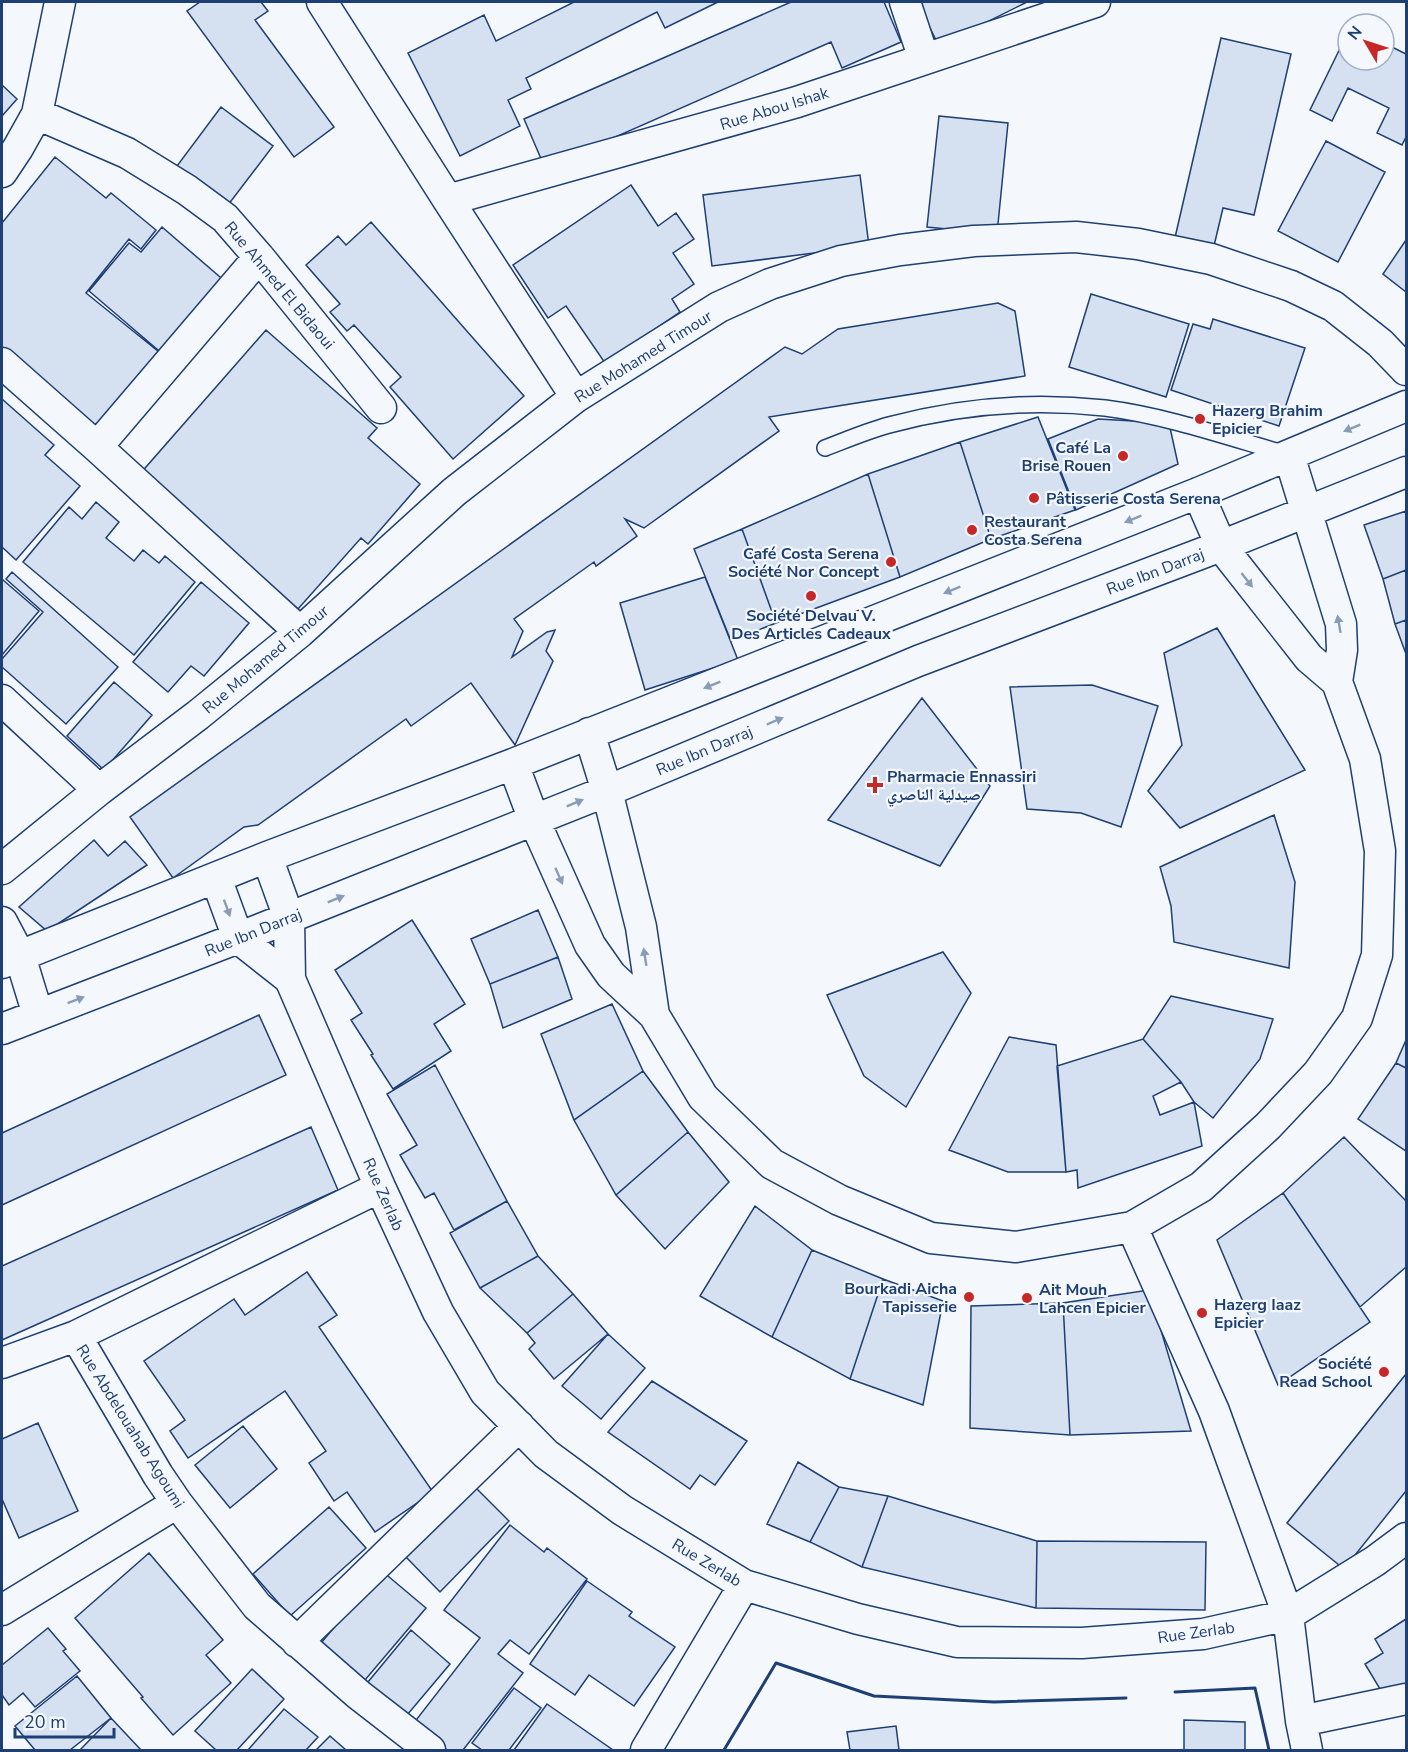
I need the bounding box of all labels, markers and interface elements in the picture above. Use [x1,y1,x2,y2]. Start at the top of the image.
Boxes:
north arrow [1336,12,1396,72]
text: N [1343,22,1367,45]
street label: Rue Abou Ishak [717,82,832,136]
street label: Rue Ahmed El Bidaoui [219,217,339,354]
street label: Rue Mohamed Timour [570,305,717,408]
place label: Hazerg Brahim Epicier [1212,400,1323,440]
marker: Hazerg Brahim Epicier [1193,412,1207,426]
one-way arrow [1343,423,1361,433]
place label: Café La Brise Rouen [1022,437,1111,477]
marker: Café La Brise Rouen [1116,449,1130,463]
place label: Pâtisserie Costa Serena [1046,488,1221,510]
marker: Pâtisserie Costa Serena [1027,491,1041,505]
place label: Restaurant Costa Serena [984,511,1082,551]
one-way arrow [1124,514,1142,524]
marker: Restaurant Costa Serena [965,523,979,537]
place label: Café Costa Serena Société Nor Concept [728,543,880,583]
street label: Rue Ibn Darraj [1103,543,1207,601]
marker: Café Costa Serena Société Nor Concept [884,555,898,569]
one-way arrow [1241,572,1254,588]
one-way arrow [943,586,961,596]
marker: Société Delvau V. Des Articles Cadeaux [804,589,818,603]
street label: Rue Mohamed Timour [198,600,334,719]
place label: Société Delvau V. Des Articles Cadeaux [731,605,891,645]
one-way arrow [1334,614,1343,633]
one-way arrow [703,681,721,690]
one-way arrow [766,716,784,726]
street label: Rue Ibn Darraj [653,721,756,781]
place label: Pharmacie Ennassiri صيدلية الناصري [887,766,1036,807]
marker: Pharmacie Ennassiri صيدلية الناصري [868,778,882,792]
one-way arrow [566,798,584,808]
one-way arrow [554,867,564,885]
one-way arrow [327,894,345,904]
one-way arrow [223,899,232,917]
street label: Rue Ibn Darraj [202,903,305,962]
one-way arrow [641,947,650,966]
one-way arrow [67,995,85,1005]
street label: Rue ZerIab [357,1154,409,1234]
place label: Bourkadi Aicha Tapisserie [844,1278,957,1318]
place label: Ait Mouh Lahcen Epicier [1039,1279,1146,1319]
marker: Bourkadi Aicha Tapisserie [962,1290,976,1304]
marker: Ait Mouh Lahcen Epicier [1020,1291,1034,1305]
place label: Hazerg Iaaz Epicier [1214,1294,1301,1334]
marker: Hazerg Iaaz Epicier [1195,1306,1209,1320]
street label: Rue Abdelouahab Agoumi [71,1340,190,1513]
place label: Société Read School [1279,1353,1372,1393]
marker: Société Read School [1377,1365,1391,1379]
street label: Rue ZerIab [668,1533,745,1592]
street label: Rue ZerIab [1156,1617,1236,1649]
scale bar [15,1701,114,1739]
text: 20 m [24,1710,66,1734]

